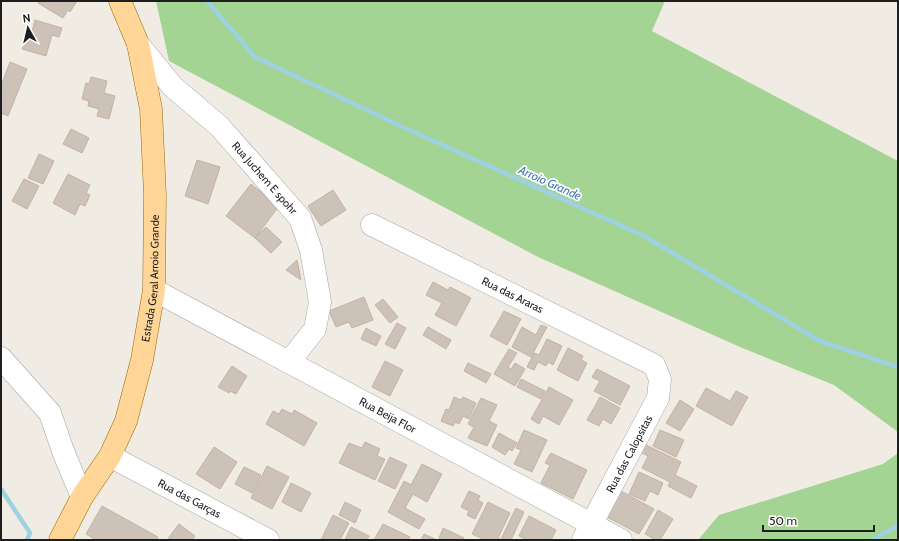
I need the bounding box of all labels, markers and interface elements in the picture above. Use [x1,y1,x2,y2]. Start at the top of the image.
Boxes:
north arrow [8,8,48,48]
text: N [22,11,31,26]
street label: Rua Juchem E spohr [229,139,301,218]
water label: Arroio Grande [516,162,584,203]
street label: Estrada Geral Arroio Grande [138,214,162,343]
street label: Rua das Araras [479,274,546,316]
street label: Rua Beija Flor [357,394,419,436]
street label: Rua das Calopsitas [603,413,655,495]
street label: Rua das Garças [156,476,224,521]
scale bar [763,507,874,533]
text: 50 m [769,513,797,528]

